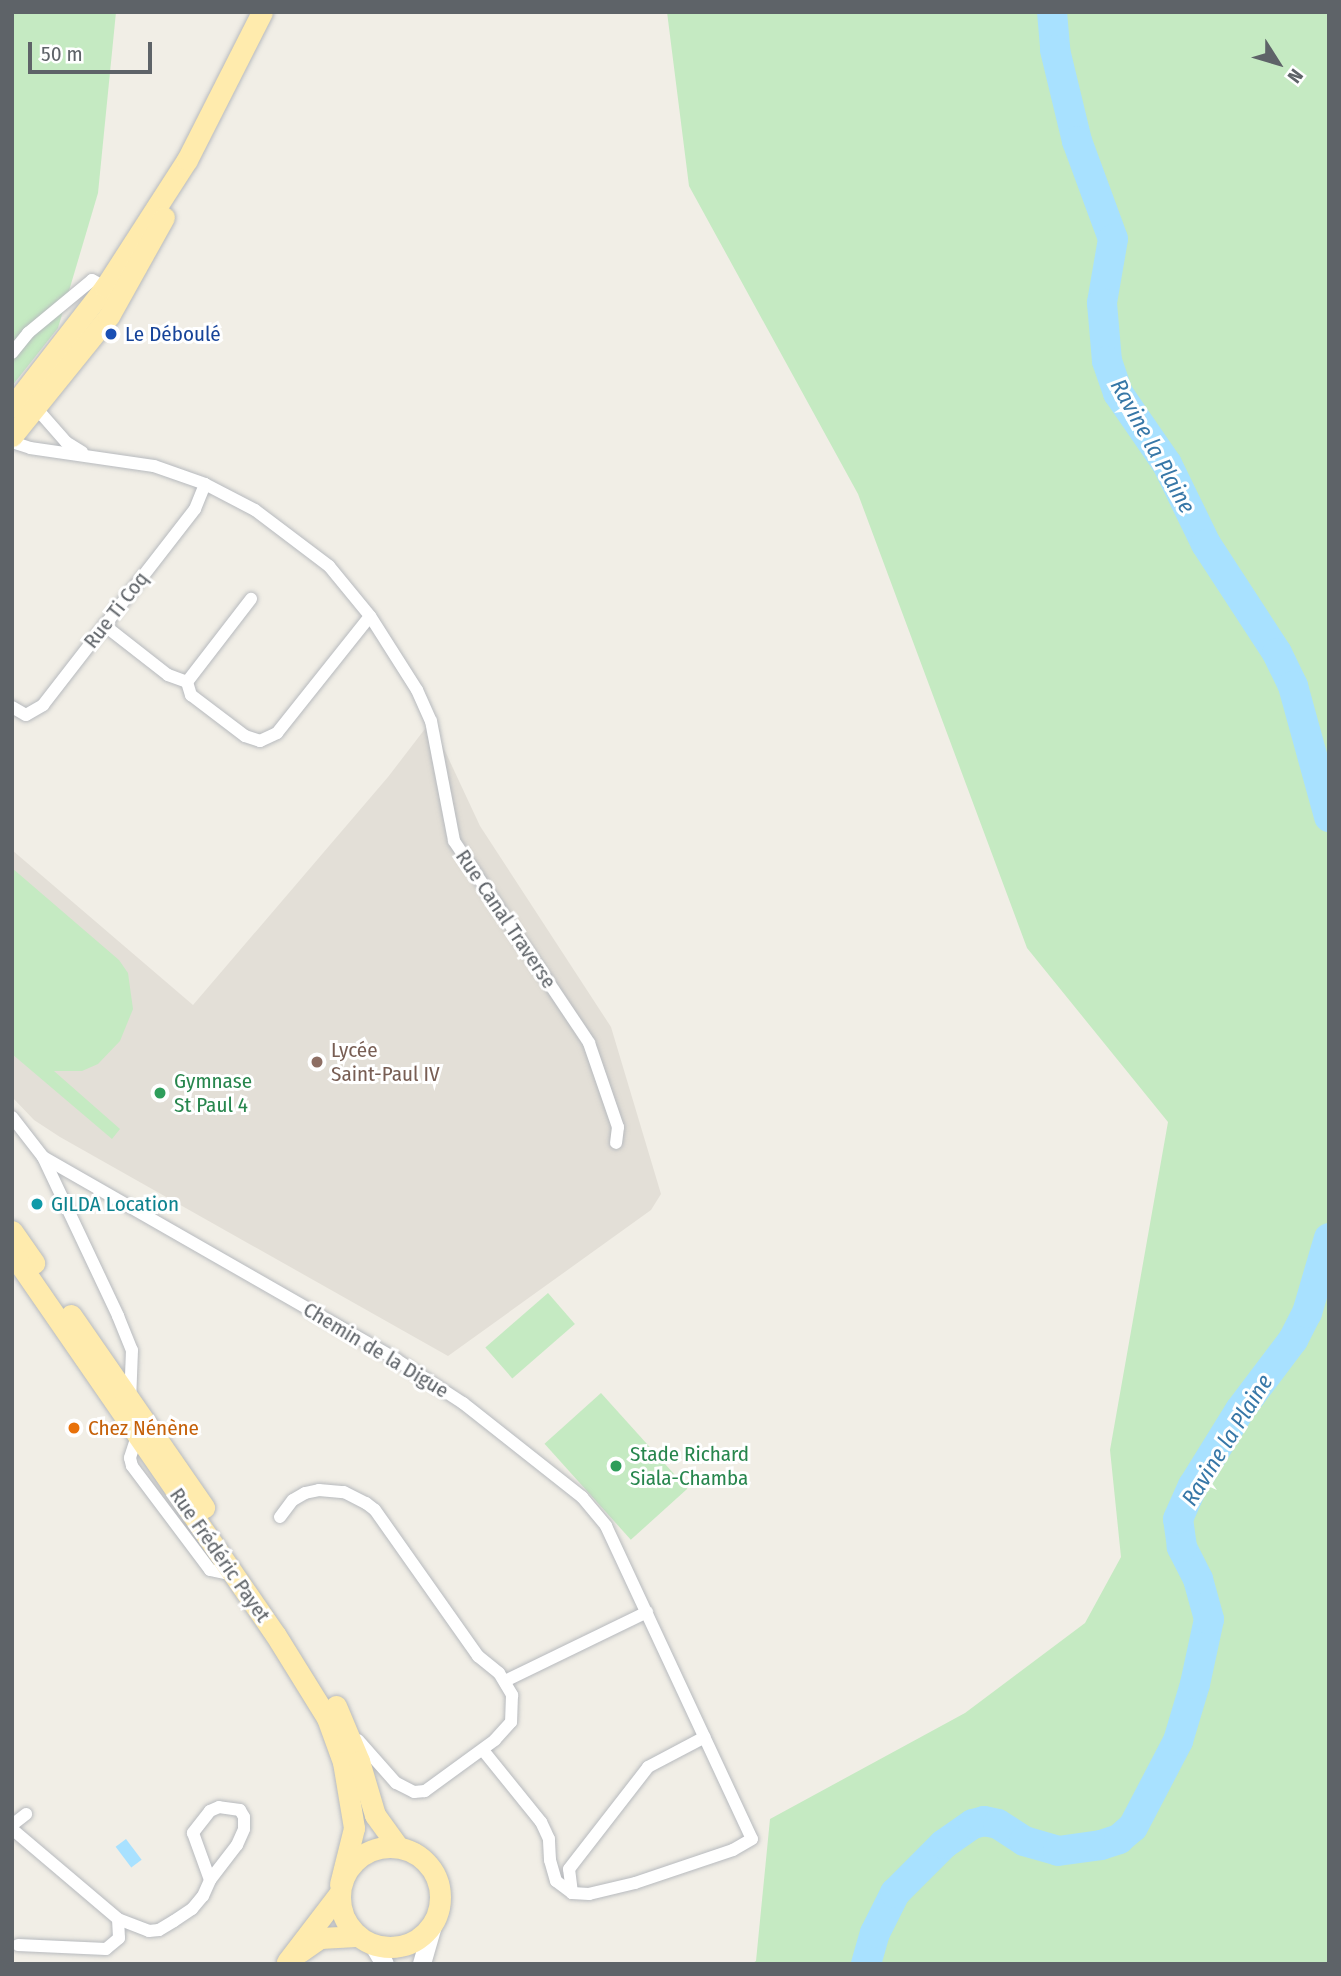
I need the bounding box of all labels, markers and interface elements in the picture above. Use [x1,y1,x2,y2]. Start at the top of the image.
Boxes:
scale bar [32,28,156,72]
north arrow [1243,28,1313,98]
text: 50 m [41,41,83,67]
text: N [1283,64,1308,87]
place label: Le Déboulé [125,321,221,347]
marker: Le Déboulé [103,326,119,342]
water label: Ravine la Plaine [1105,374,1201,518]
street label: Rue Ti Coq [78,567,154,653]
street label: Rue Canal Traverse [450,845,562,993]
place label: Lycée Saint-Paul IV [331,1037,440,1087]
marker: Lycée Saint-Paul IV [309,1054,325,1070]
place label: Gymnase St Paul 4 [174,1068,252,1118]
marker: Gymnase St Paul 4 [152,1085,168,1101]
place label: GILDA Location [51,1191,179,1217]
marker: GILDA Location [29,1196,45,1212]
street label: Chemin de la Digue [299,1297,453,1403]
water label: Ravine la Plaine [1176,1369,1278,1511]
place label: Chez Nénène [88,1415,199,1441]
marker: Chez Nénène [66,1420,82,1436]
place label: Stade Richard Siala-Chamba [630,1441,749,1491]
marker: Stade Richard Siala-Chamba [608,1458,624,1474]
street label: Rue Frédéric Payet [164,1483,276,1627]

